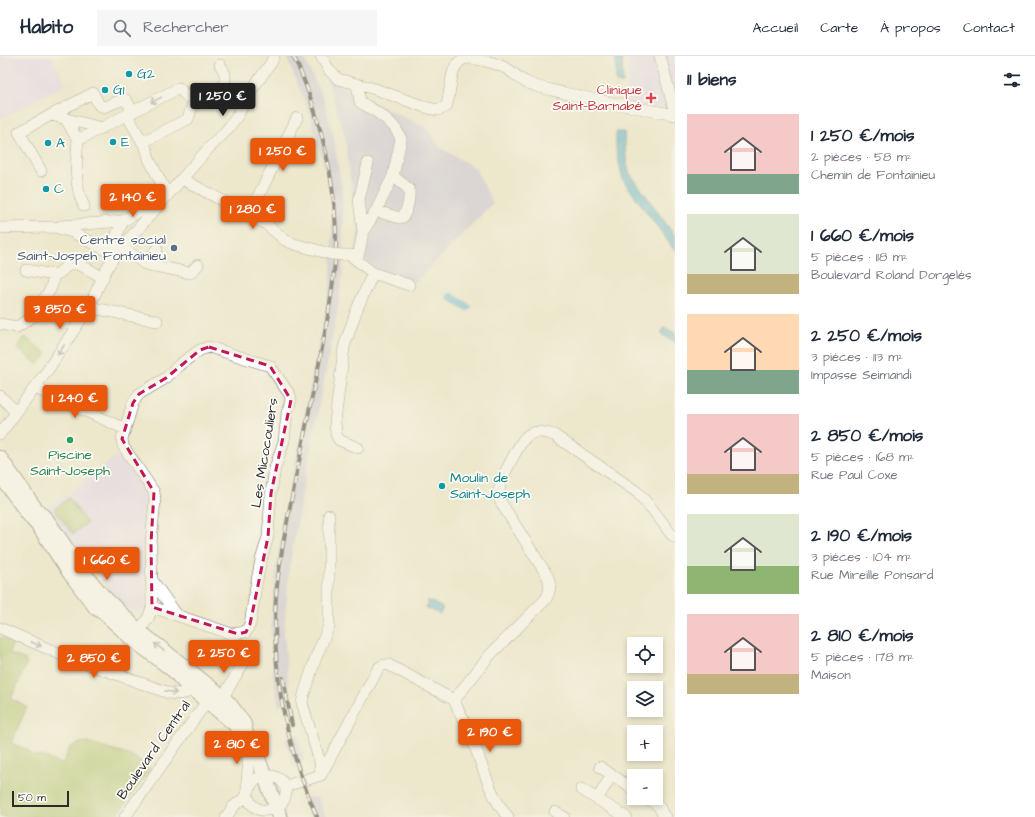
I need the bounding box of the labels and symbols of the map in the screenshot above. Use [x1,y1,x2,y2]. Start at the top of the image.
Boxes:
place label: G2 [137,64,155,84]
marker: G2 [124,69,134,79]
place label: G1 [113,80,125,100]
place label: Clinique Saint-Barnabé [552,80,642,116]
pin: 1 250 € [186,83,260,117]
marker: G1 [100,85,110,95]
marker: Clinique Saint-Barnabé [645,92,657,104]
one-way arrow [150,96,162,104]
place label: E [121,132,130,152]
place label: A [56,133,65,153]
marker: E [108,137,118,147]
marker: A [43,138,53,148]
pin: 1 250 € [246,138,320,172]
place label: C [54,179,64,199]
marker: C [41,184,51,194]
pin: 2 140 € [96,184,170,218]
pin: 1 280 € [216,196,290,230]
place label: Centre social Saint-Jospeh Fontainieu [17,230,166,266]
marker: Centre social Saint-Jospeh Fontainieu [169,243,179,253]
pin: 3 850 € [23,296,97,330]
one-way arrow [57,344,65,355]
pin: 1 240 € [38,385,112,419]
street label: Les Micocouliers [246,397,284,509]
marker: Piscine Saint-Joseph [65,435,75,445]
place label: Piscine Saint-Joseph [30,445,110,481]
place label: Moulin de Saint-Joseph [450,468,530,504]
marker: Moulin de Saint-Joseph [437,481,447,491]
pin: 1 660 € [70,547,144,581]
one-way arrow [29,640,41,648]
pin: 2 250 € [187,640,261,674]
one-way arrow [154,642,165,651]
pin: 2 850 € [57,645,131,679]
one-way arrow [164,688,177,696]
street label: Boulevard Central [112,696,196,804]
pin: 2 190 € [453,719,527,753]
pin: 2 810 € [200,731,274,765]
scale bar [12,789,69,808]

